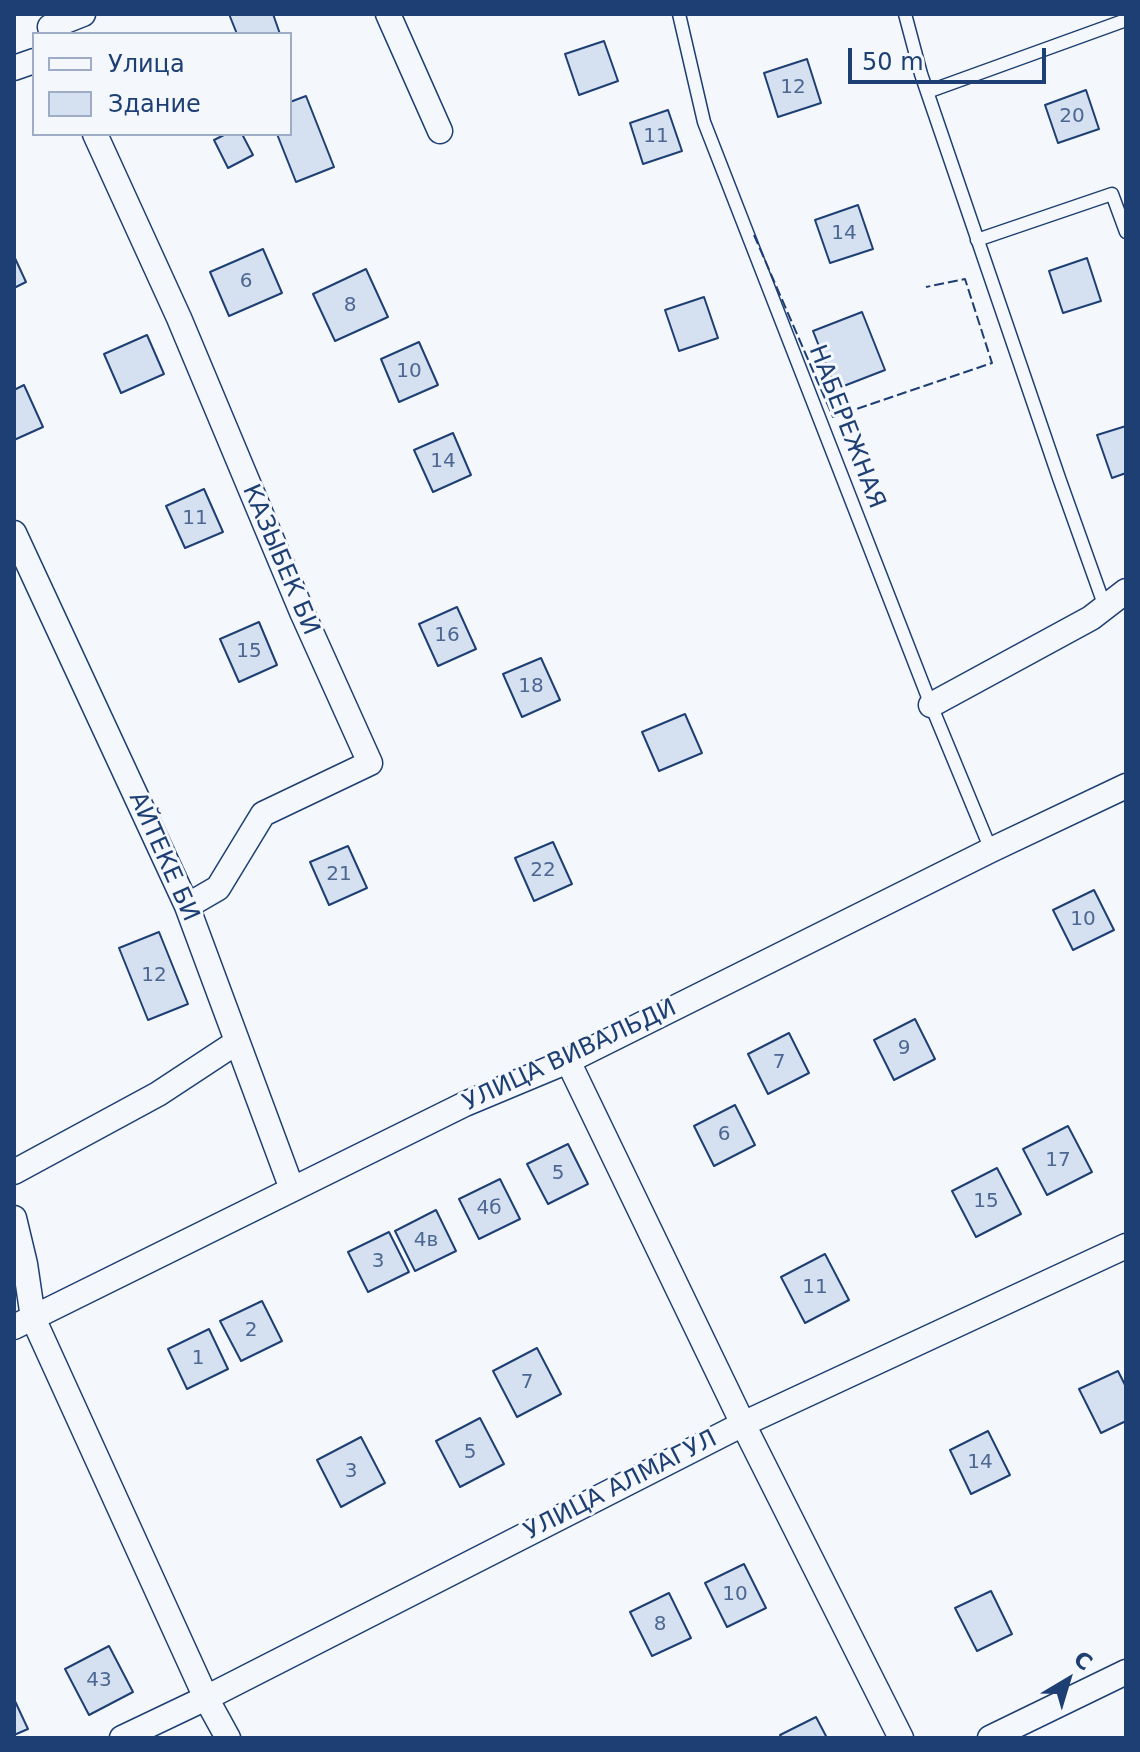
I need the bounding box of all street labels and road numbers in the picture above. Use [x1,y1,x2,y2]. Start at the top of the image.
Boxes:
street label: НАБЕРЕЖНАЯ [802,341,890,513]
street label: КАЗЫБЕК БИ [235,480,325,640]
street label: АЙТЕКЕ БИ [122,788,204,926]
street label: УЛИЦА ВИВАЛЬДИ [459,994,681,1118]
street label: УЛИЦА АЛМАГУЛ [520,1425,722,1547]

